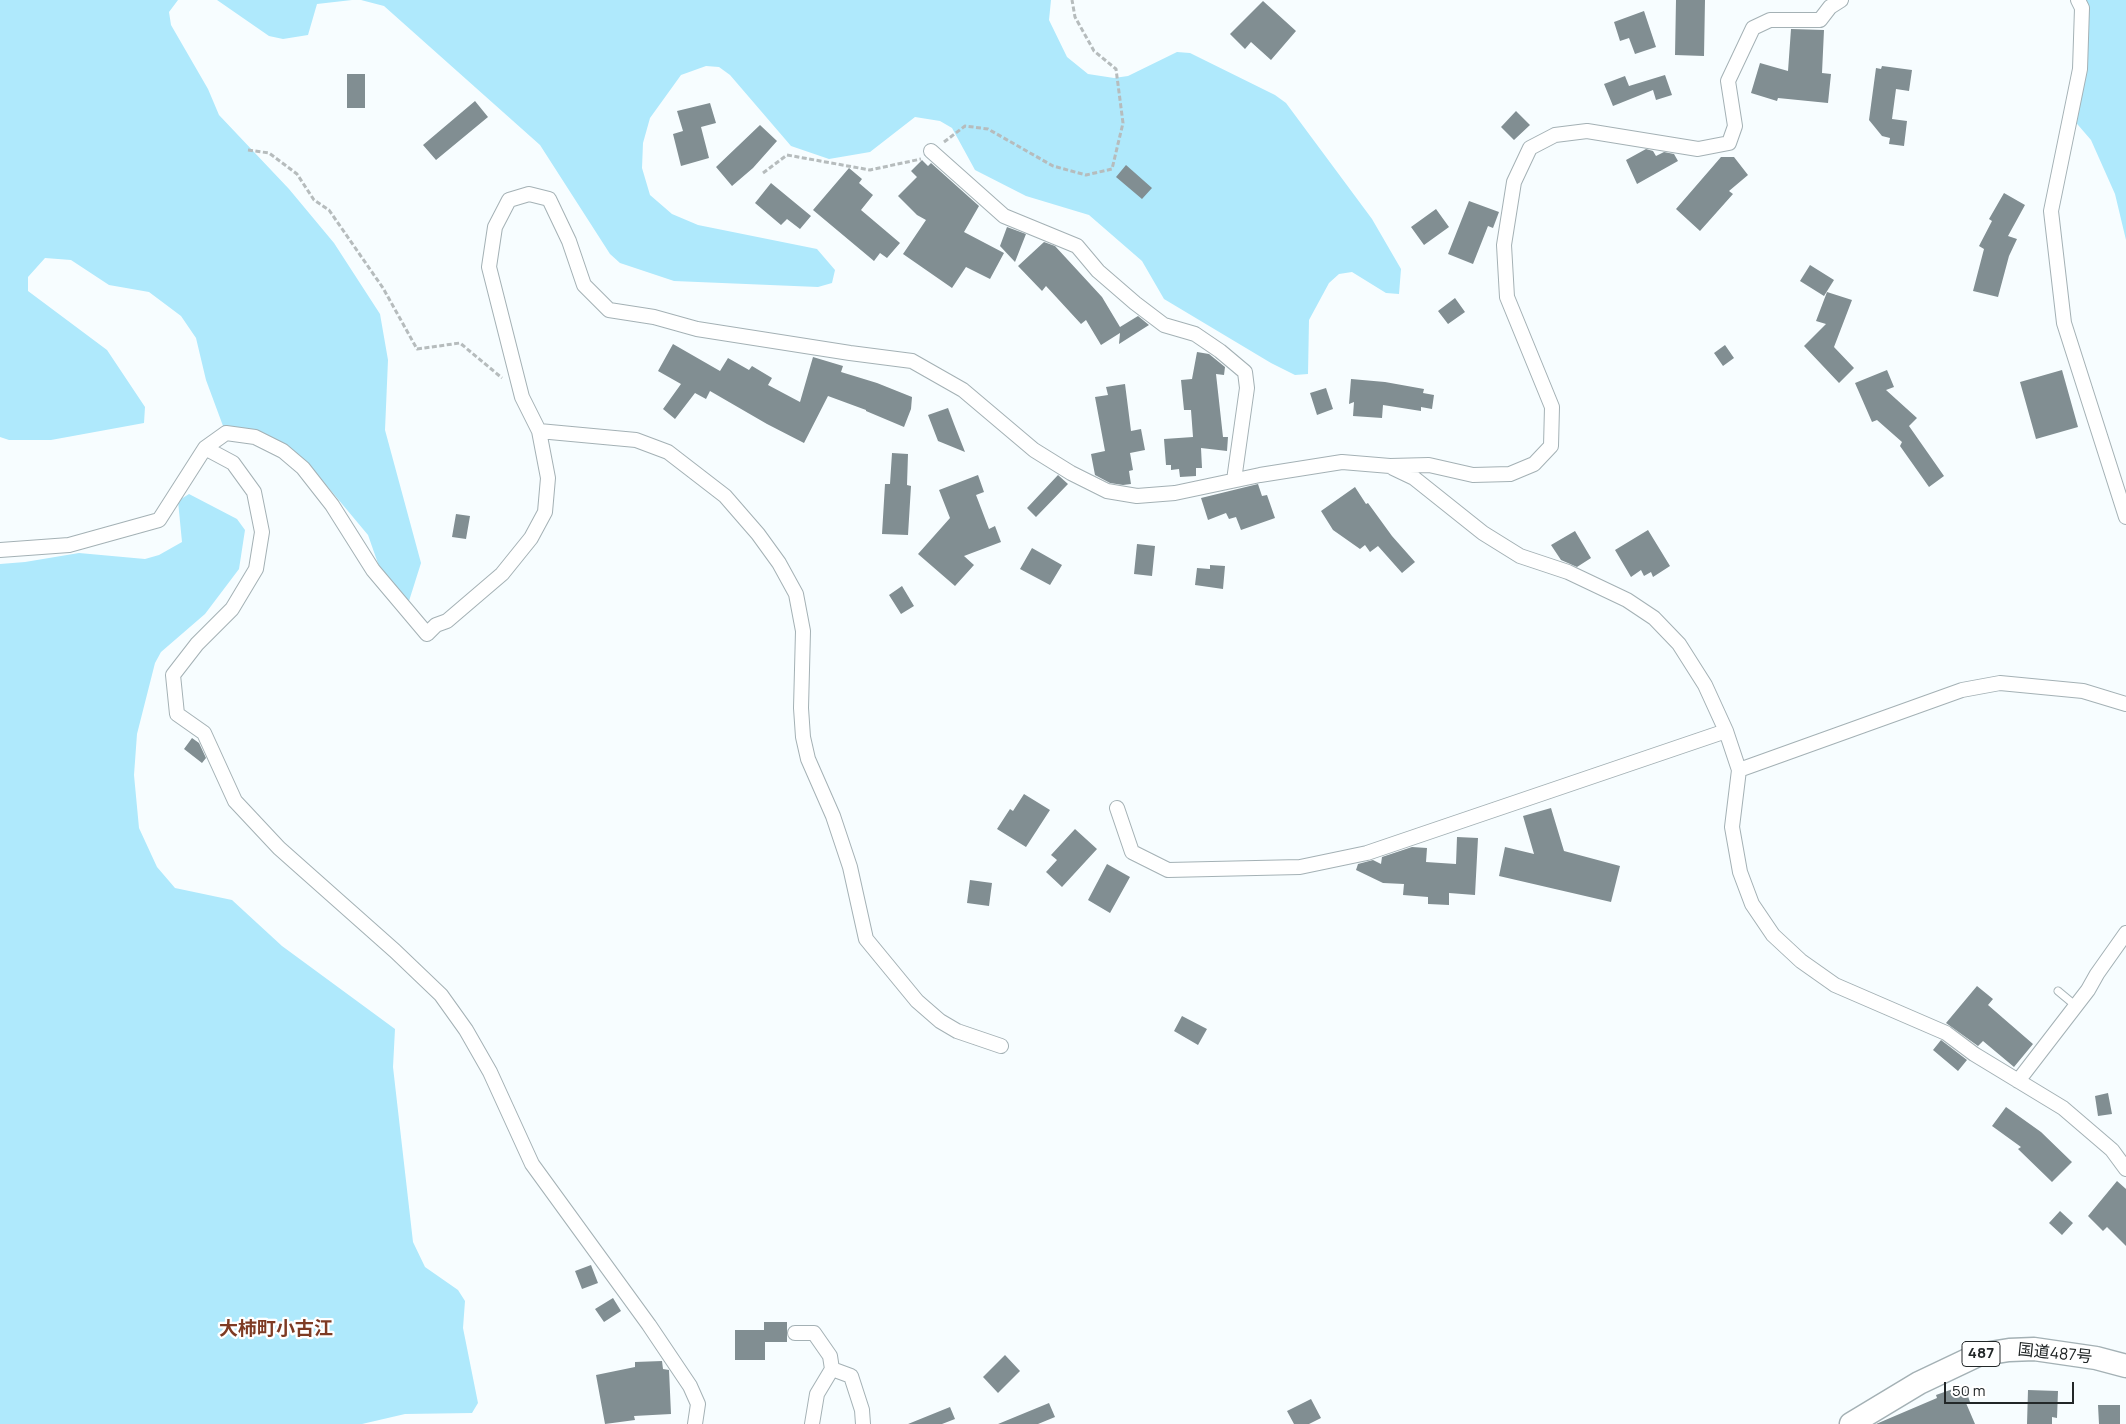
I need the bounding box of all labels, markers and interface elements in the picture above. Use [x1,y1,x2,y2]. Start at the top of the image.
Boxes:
district label: 大柿町小古江 [219,1319,333,1341]
street label: 国道487号 [2017,1341,2093,1367]
road number: 487 [1962,1342,2000,1366]
scale bar [1946,1372,2076,1404]
text: 50 m [1952,1380,1986,1401]

